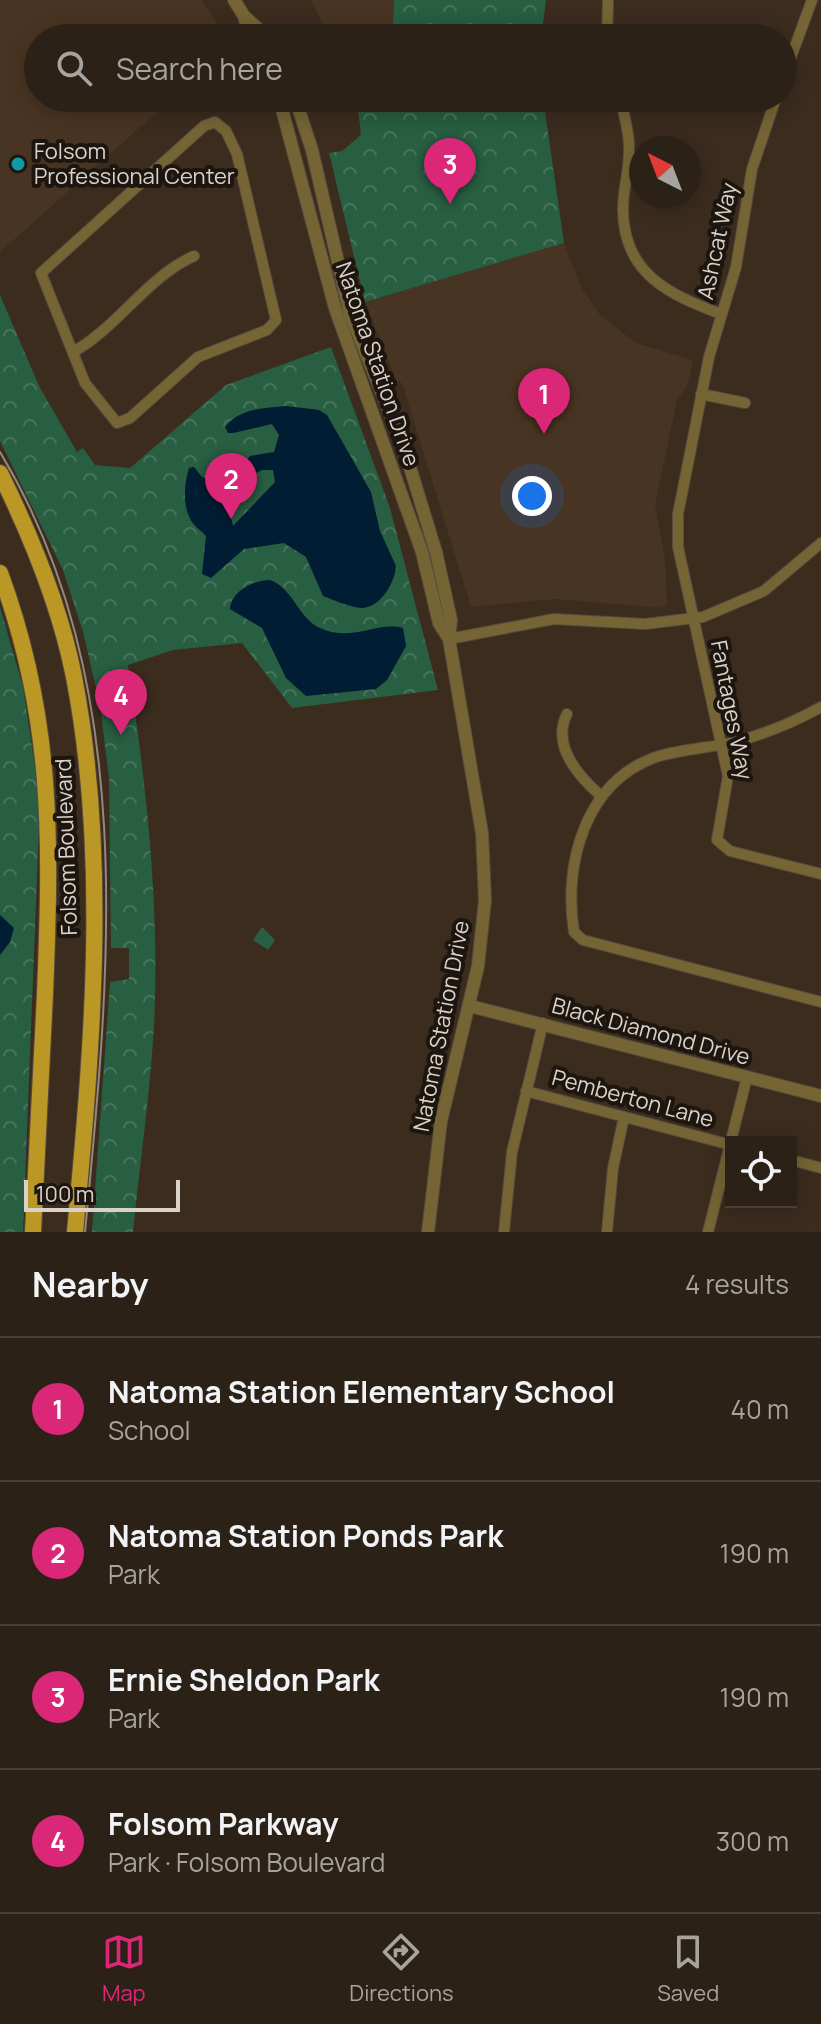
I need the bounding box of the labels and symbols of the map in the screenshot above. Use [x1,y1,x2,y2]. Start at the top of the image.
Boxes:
place label: Folsom Professional Center [34,136,235,191]
north arrow [629,136,701,208]
pin: 3 [424,138,476,204]
marker: Folsom Professional Center [9,155,27,173]
street label: Ashcat Way [690,179,744,302]
street label: Natoma Station Drive [329,258,427,470]
pin: 1 [518,368,570,434]
pin: 2 [205,453,257,519]
your location [512,476,552,516]
street label: Fantages Way [704,638,760,783]
pin: 4 [95,669,147,735]
street label: Folsom Boulevard [48,758,84,936]
street label: Natoma Station Drive [406,918,476,1134]
street label: Black Diamond Drive [549,990,753,1072]
street label: Pemberton Lane [549,1062,717,1134]
scale bar [24,1176,180,1212]

